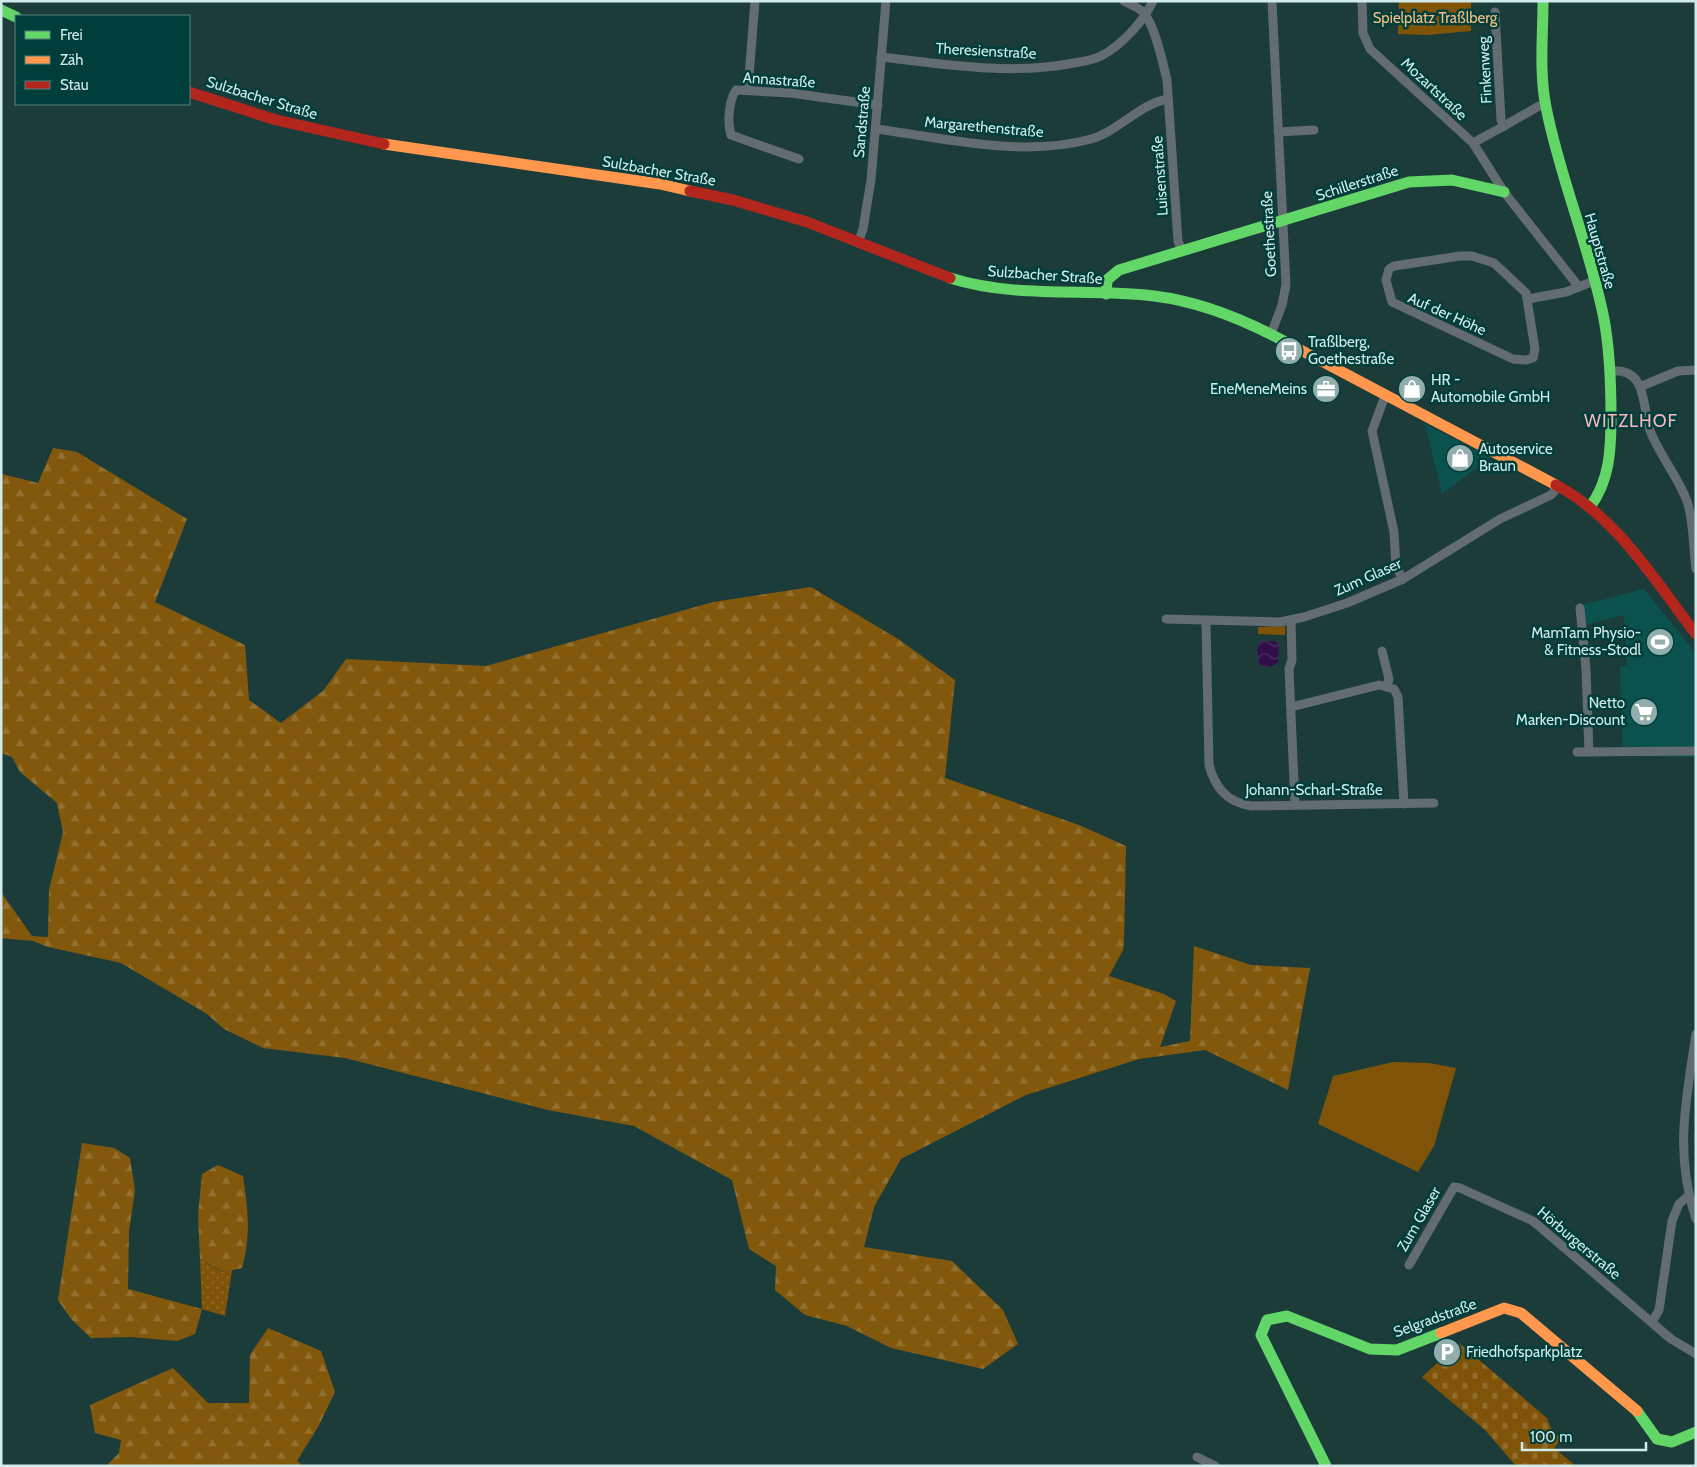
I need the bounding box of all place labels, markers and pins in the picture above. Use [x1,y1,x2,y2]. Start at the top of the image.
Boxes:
place label: Traßlberg, Goethestraße [1308,333,1394,368]
bus stop icon: Traßlberg, Goethestraße [1274,336,1304,366]
place label: HR - Automobile GmbH [1431,371,1550,406]
office icon: EneMeneMeins [1311,374,1341,404]
shop icon: HR - Automobile GmbH [1397,374,1427,404]
place label: EneMeneMeins [1210,380,1307,398]
place label: Autoservice Braun [1479,440,1553,475]
shop icon: Autoservice Braun [1445,443,1475,473]
place label: MamTam Physio- & Fitness-Stodl [1531,624,1641,659]
sports icon: MamTam Physio- & Fitness-Stodl [1645,627,1675,657]
place label: Netto Marken-Discount [1516,694,1625,729]
supermarket icon: Netto Marken-Discount [1629,697,1659,727]
parking icon: Friedhofsparkplatz [1432,1337,1462,1367]
place label: Friedhofsparkplatz [1466,1343,1583,1361]

